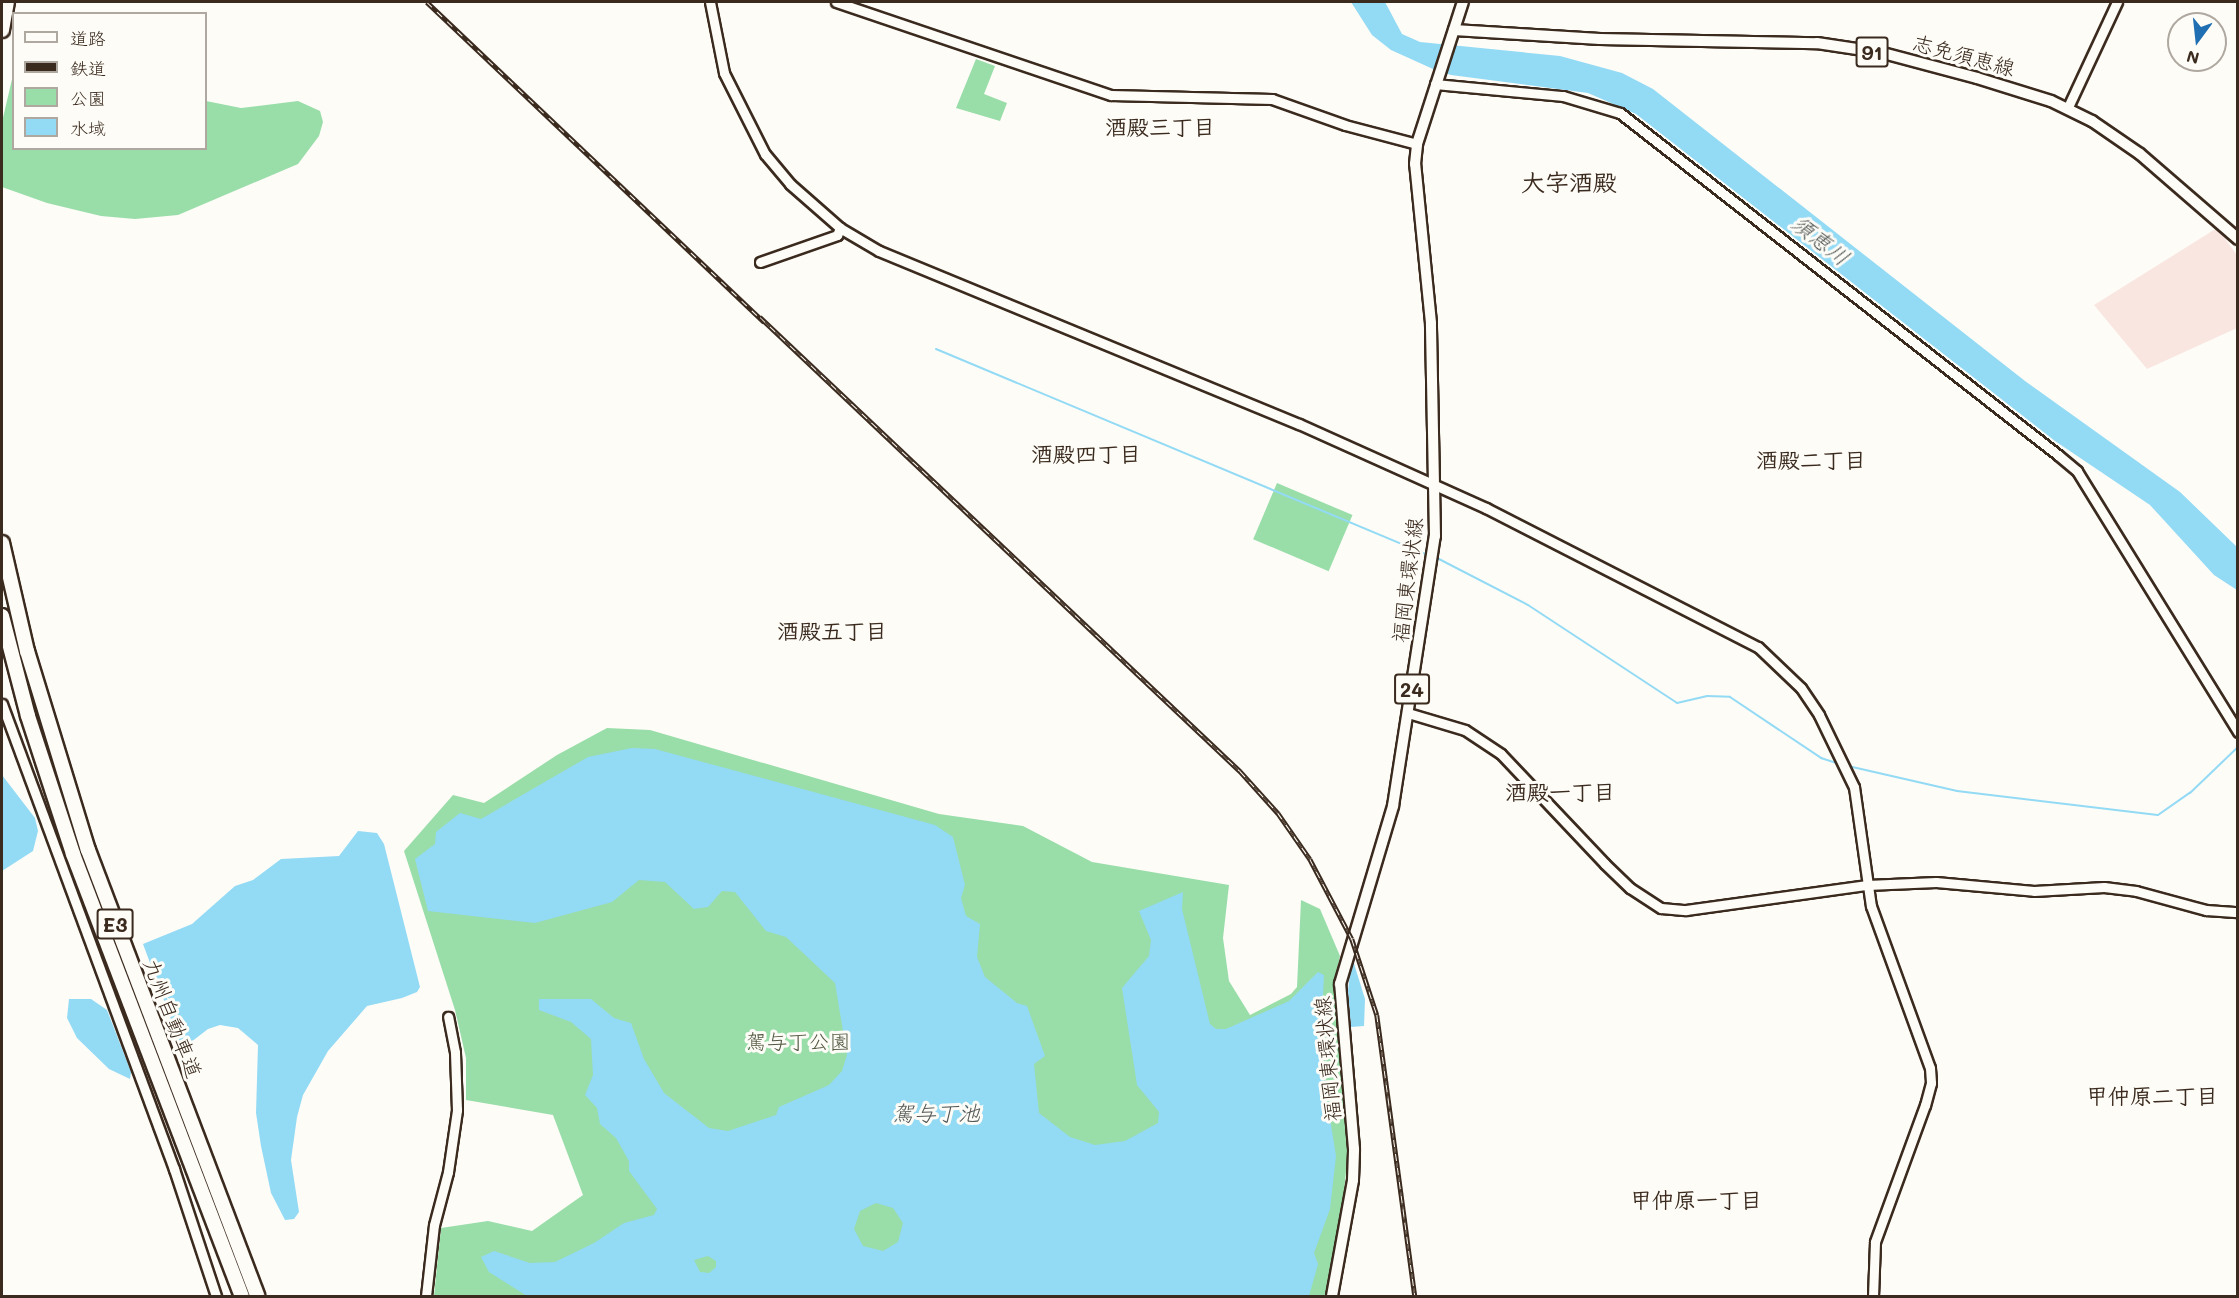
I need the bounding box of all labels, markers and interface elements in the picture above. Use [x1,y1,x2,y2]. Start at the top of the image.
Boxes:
legend [12,12,207,150]
north arrow [2167,12,2227,72]
text: 道路 [70,26,106,50]
street label: 志免須恵線 [1910,29,2018,81]
road number: 91 [1856,35,1888,69]
text: N [2184,46,2201,70]
text: 鉄道 [70,56,106,80]
text: 公園 [70,86,106,110]
district label: 酒殿三丁目 [1105,114,1215,140]
text: 水域 [70,116,106,140]
district label: 大字酒殿 [1521,168,1617,196]
water label: 須恵川 [1787,209,1855,271]
district label: 酒殿四丁目 [1031,441,1141,467]
district label: 酒殿二丁目 [1756,447,1866,473]
street label: 福岡東環状線 [1387,516,1427,644]
district label: 酒殿五丁目 [777,618,887,644]
road number: 24 [1394,672,1430,706]
district label: 酒殿一丁目 [1505,779,1615,805]
road number: E3 [96,907,134,941]
street label: 九州自動車道 [139,955,207,1081]
street label: 福岡東環状線 [1309,995,1345,1123]
park label: 駕与丁公園 [746,1028,850,1054]
district label: 甲仲原二丁目 [2086,1083,2218,1109]
water label: 駕与丁池 [892,1100,980,1126]
district label: 甲仲原一丁目 [1630,1187,1762,1213]

